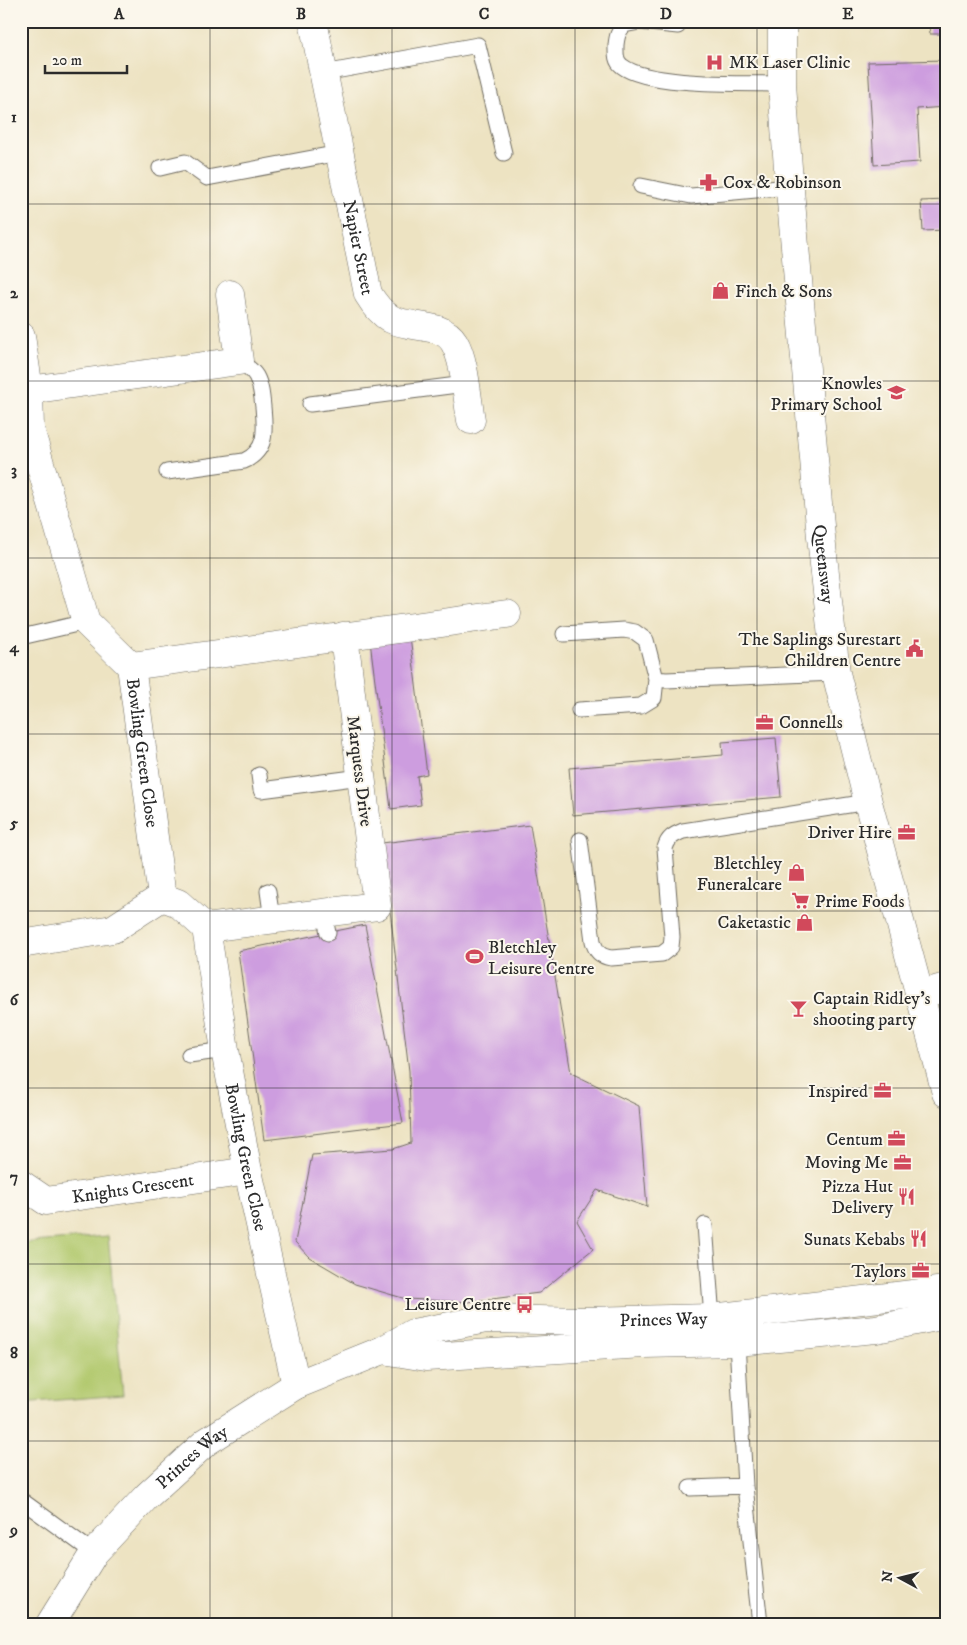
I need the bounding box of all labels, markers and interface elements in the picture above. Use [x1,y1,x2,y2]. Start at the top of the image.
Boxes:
text: A [113,4,125,24]
text: B [296,4,306,24]
text: C [479,4,489,24]
text: D [660,4,672,24]
text: E [842,4,854,24]
scale bar [45,42,128,74]
text: 20 m [52,51,82,70]
hospital icon: MK Laser Clinic [705,52,725,72]
place label: MK Laser Clinic [729,52,851,74]
text: 1 [11,107,17,127]
pharmacy icon: Cox & Robinson [699,172,719,192]
place label: Cox & Robinson [723,172,842,194]
street label: Napier Street [337,198,378,297]
shop icon: Finch & Sons [711,281,731,301]
place label: Finch & Sons [735,281,832,303]
text: 2 [10,283,19,303]
place label: Knowles Primary School [771,373,883,416]
school or university icon: Knowles Primary School [886,383,906,403]
text: 3 [11,460,17,480]
street label: Queensway [808,523,838,606]
place label: The Saplings Surestart Children Centre [738,629,901,672]
text: 4 [8,637,19,657]
public building icon: The Saplings Surestart Children Centre [905,639,925,659]
street label: Bowling Green Close [121,677,163,829]
office icon: Connells [755,712,775,732]
place label: Connells [779,712,843,734]
street label: Marquess Drive [341,714,377,828]
text: 5 [9,813,18,833]
place label: Driver Hire [807,822,892,844]
office icon: Driver Hire [896,822,916,842]
place label: Bletchley Funeralcare [697,853,782,896]
shop icon: Bletchley Funeralcare [786,863,806,883]
supermarket icon: Prime Foods [791,891,811,911]
place label: Prime Foods [815,891,905,913]
place label: Caketastic [718,912,791,934]
shop icon: Caketastic [795,912,815,932]
place label: Bletchley Leisure Centre [488,937,594,980]
sports icon: Bletchley Leisure Centre [464,947,484,967]
place label: Captain Ridley's shooting party [813,988,931,1031]
text: 6 [10,990,20,1010]
bar icon: Captain Ridley's shooting party [789,998,809,1018]
street label: Bowling Green Close [220,1081,271,1233]
place label: Inspired [808,1081,868,1103]
office icon: Inspired [872,1081,892,1101]
place label: Centum [826,1129,883,1151]
office icon: Centum [887,1129,907,1149]
place label: Moving Me [805,1152,888,1174]
office icon: Moving Me [892,1152,912,1172]
text: 7 [10,1167,18,1187]
street label: Knights Crescent [71,1169,196,1209]
place label: Pizza Hut Delivery [822,1176,893,1219]
restaurant icon: Pizza Hut Delivery [897,1186,917,1206]
place label: Sunats Kebabs [804,1229,905,1251]
restaurant icon: Sunats Kebabs [909,1229,929,1249]
place label: Taylors [851,1261,906,1283]
office icon: Taylors [910,1261,930,1281]
place label: Leisure Centre [405,1294,511,1316]
bus stop icon: Leisure Centre [515,1294,535,1314]
street label: Princes Way [619,1308,708,1332]
text: 8 [10,1343,18,1363]
street label: Princes Way [152,1421,233,1494]
text: 9 [9,1520,18,1540]
north arrow [874,1552,924,1602]
text: N [878,1569,898,1583]

